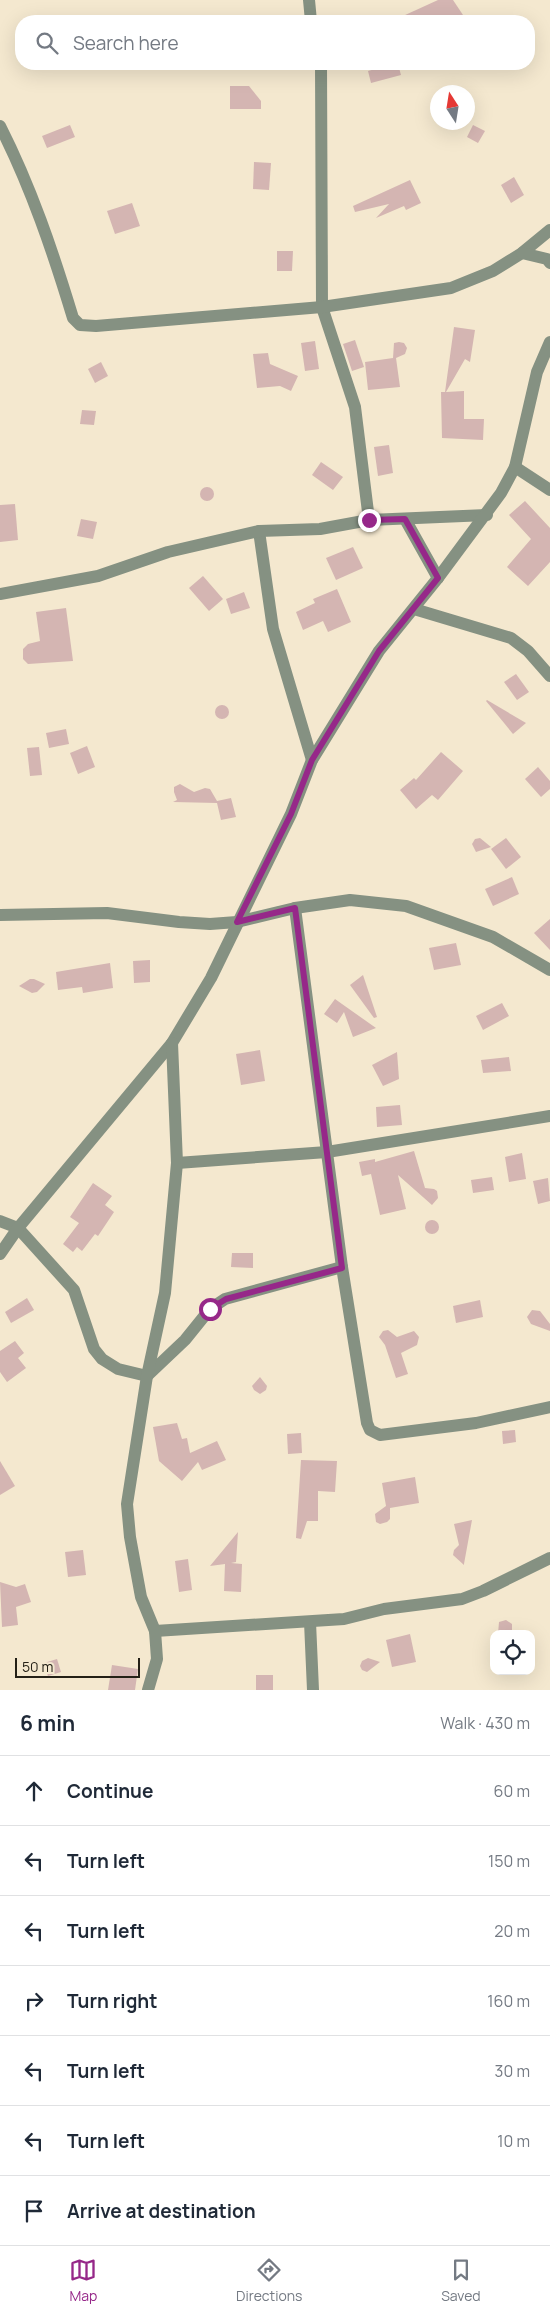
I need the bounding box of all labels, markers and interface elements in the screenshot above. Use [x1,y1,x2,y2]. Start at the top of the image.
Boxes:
search box [15,15,535,70]
icon: search [33,29,61,57]
text: Search here [73,30,179,56]
north arrow [430,85,475,130]
route end [358,509,381,532]
route start [199,1298,222,1321]
map controls [490,1630,535,1675]
button: locate [490,1630,535,1675]
scale bar [15,1655,140,1678]
text: 50 m [22,1657,53,1676]
text: 6 min [20,1709,75,1737]
text: Walk · 430 m [440,1712,530,1734]
icon: ahead [20,1777,48,1805]
text: Continue [67,1778,153,1804]
text: 60 m [494,1780,530,1802]
icon: left [20,1847,48,1875]
text: Turn left [67,1848,145,1874]
text: 150 m [488,1850,530,1872]
icon: left [20,1917,48,1945]
text: Turn left [67,1918,145,1944]
text: 20 m [494,1920,530,1942]
icon: right [20,1987,48,2015]
text: Turn right [67,1988,157,2014]
text: 160 m [487,1990,530,2012]
icon: left [20,2057,48,2085]
text: Turn left [67,2058,145,2084]
text: 30 m [495,2060,530,2082]
icon: left [20,2127,48,2155]
text: Turn left [67,2128,145,2154]
text: 10 m [497,2130,530,2152]
icon: arrive [20,2197,48,2225]
text: Arrive at destination [67,2198,256,2224]
tab: Map [69,2256,97,2305]
tab: Directions [236,2256,302,2305]
tab: Saved [441,2256,481,2305]

